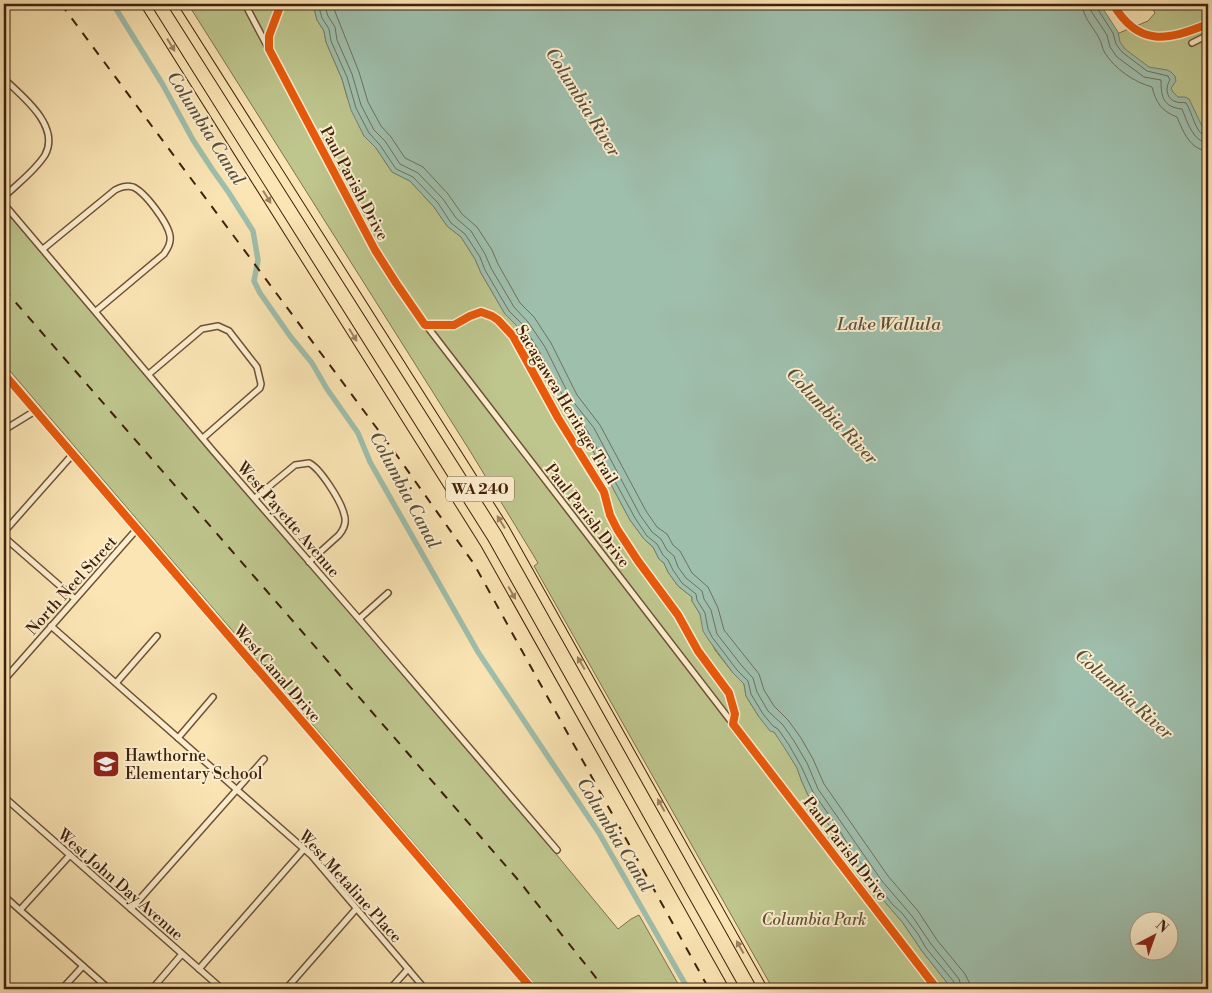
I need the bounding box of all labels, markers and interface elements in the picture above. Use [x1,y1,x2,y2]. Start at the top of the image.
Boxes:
one-way arrow [166,38,176,52]
water label: Columbia River [540,43,626,161]
water label: Columbia Canal [161,67,250,189]
street label: Paul Parish Drive [316,123,393,244]
one-way arrow [262,191,272,204]
water label: Lake Wallula [836,313,942,336]
street label: Sacagawea Heritage Trail [511,321,622,488]
one-way arrow [349,328,358,342]
water label: Columbia River [781,363,883,470]
water label: Columbia Canal [364,428,445,553]
street label: West Payette Avenue [232,457,344,582]
street label: Paul Parish Drive [540,460,634,572]
road number: WA 240 [446,476,514,502]
one-way arrow [496,515,505,528]
street label: North Neel Street [22,532,122,639]
one-way arrow [508,585,516,600]
street label: West Canal Drive [229,620,325,727]
water label: Columbia River [1070,644,1178,745]
one-way arrow [576,657,585,670]
place label: Hawthorne Elementary School [125,746,263,784]
school or university icon: Hawthorne Elementary School [91,749,121,779]
water label: Columbia Canal [571,774,658,897]
street label: Paul Parish Drive [798,793,892,905]
one-way arrow [656,798,665,811]
street label: West John Day Avenue [53,824,187,945]
street label: West Metaline Place [294,825,406,947]
park label: Columbia Park [762,910,866,930]
north arrow [1130,910,1180,960]
text: N [1152,917,1172,937]
one-way arrow [735,940,744,953]

